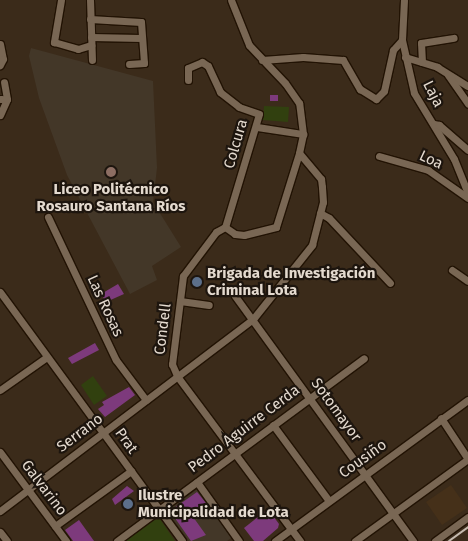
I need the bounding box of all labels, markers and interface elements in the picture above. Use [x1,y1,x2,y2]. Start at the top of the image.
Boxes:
street label: Laja [419,78,447,110]
street label: Colcura [220,117,252,171]
street label: Loa [416,147,446,173]
marker: Liceo Politécnico Rosauro Santana Ríos [105,166,117,178]
place label: Liceo Politécnico Rosauro Santana Ríos [37,180,185,215]
place label: Brigada de Investigación Criminal Lota [207,264,375,299]
street label: Las Rosas [83,272,127,340]
marker: Brigada de Investigación Criminal Lota [191,276,203,288]
street label: Condell [151,302,175,356]
street label: Sotomayor [307,375,365,445]
street label: Pedro Aguirre Cerda [185,381,303,477]
street label: Serrano [53,410,107,456]
street label: Prat [111,425,141,457]
street label: Cousiño [336,436,390,482]
street label: Galvarino [17,457,71,519]
place label: Ilustre Municipalidad de Lota [138,486,289,521]
marker: Ilustre Municipalidad de Lota [122,498,134,510]

